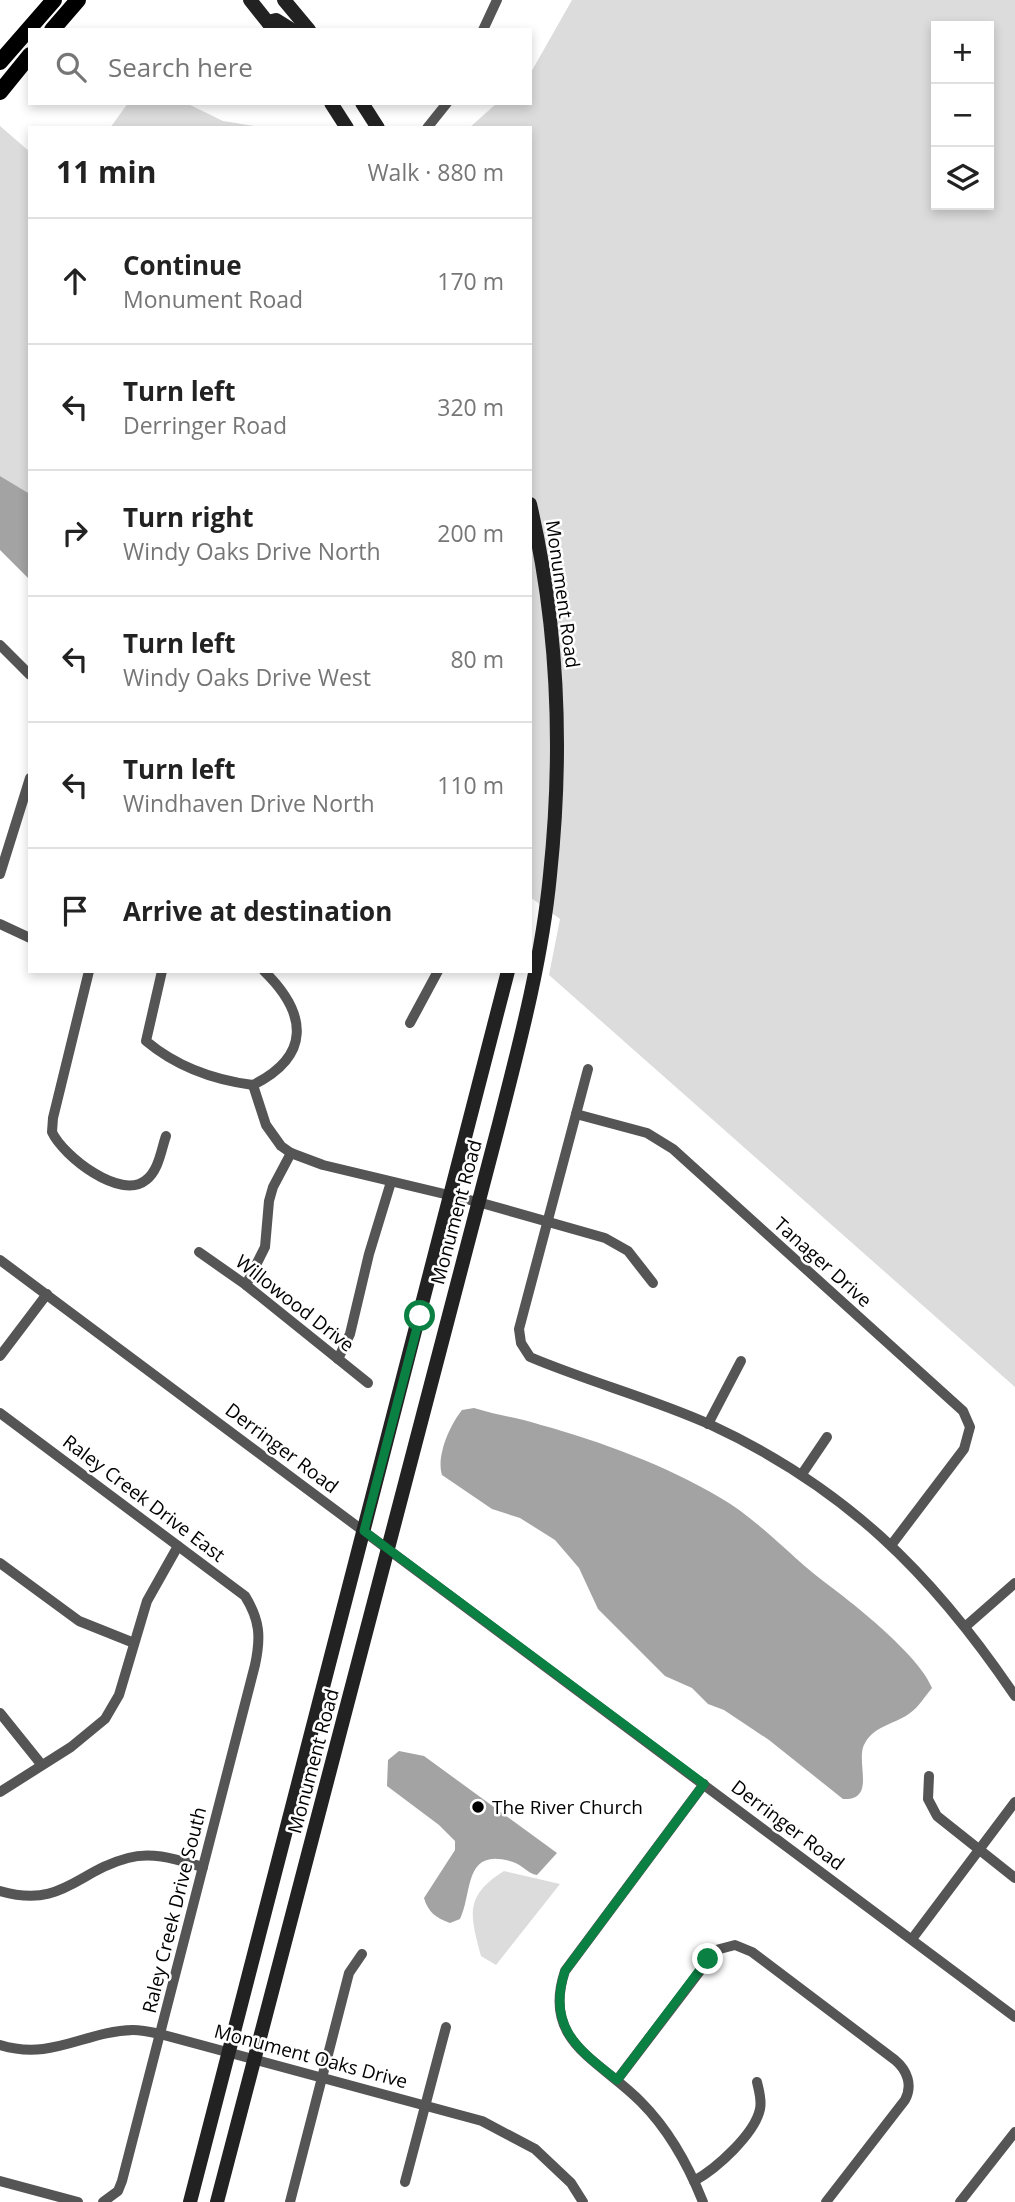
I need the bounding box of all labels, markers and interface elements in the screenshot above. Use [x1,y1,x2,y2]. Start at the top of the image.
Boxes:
map controls [931,21,994,210]
button: + [931,21,994,84]
search box [28,28,532,105]
icon: search [52,48,90,86]
text: Search here [108,49,253,85]
button: − [931,84,994,147]
button: layers [931,147,994,210]
text: 11 min [56,151,156,192]
text: Walk · 880 m [367,156,504,188]
text: Continue [123,247,242,283]
icon: ahead [56,262,94,300]
text: 170 m [437,265,504,297]
text: Monument Road [123,283,303,315]
text: Turn left [123,373,235,409]
icon: left [56,388,94,426]
text: 320 m [437,391,504,423]
text: Derringer Road [123,409,287,441]
text: Turn right [123,499,254,535]
icon: right [56,514,94,552]
text: 200 m [437,517,504,549]
street label: Monument Road [540,519,586,669]
text: Windy Oaks Drive North [123,535,381,567]
text: Turn left [123,625,235,661]
icon: left [56,640,94,678]
text: 80 m [450,643,504,675]
text: Windy Oaks Drive West [123,661,371,693]
text: Turn left [123,751,235,787]
icon: left [56,766,94,804]
text: 110 m [437,769,504,801]
text: Windhaven Drive North [123,787,375,819]
icon: arrive [56,892,94,930]
text: Arrive at destination [123,893,392,929]
street label: Monument Road [424,1137,488,1287]
street label: Tanager Drive [768,1211,878,1313]
street label: Willowood Drive [230,1248,360,1358]
route start [404,1300,435,1331]
street label: Derringer Road [220,1397,344,1499]
street label: Raley Creek Drive East [58,1428,231,1568]
street label: Monument Road [281,1686,345,1836]
street label: Derringer Road [726,1774,850,1876]
place label: The River Church [492,1794,643,1820]
marker: The River Church [470,1799,486,1815]
street label: Raley Creek Drive South [136,1804,212,2016]
route end [692,1943,723,1974]
street label: Monument Oaks Drive [211,2018,411,2094]

